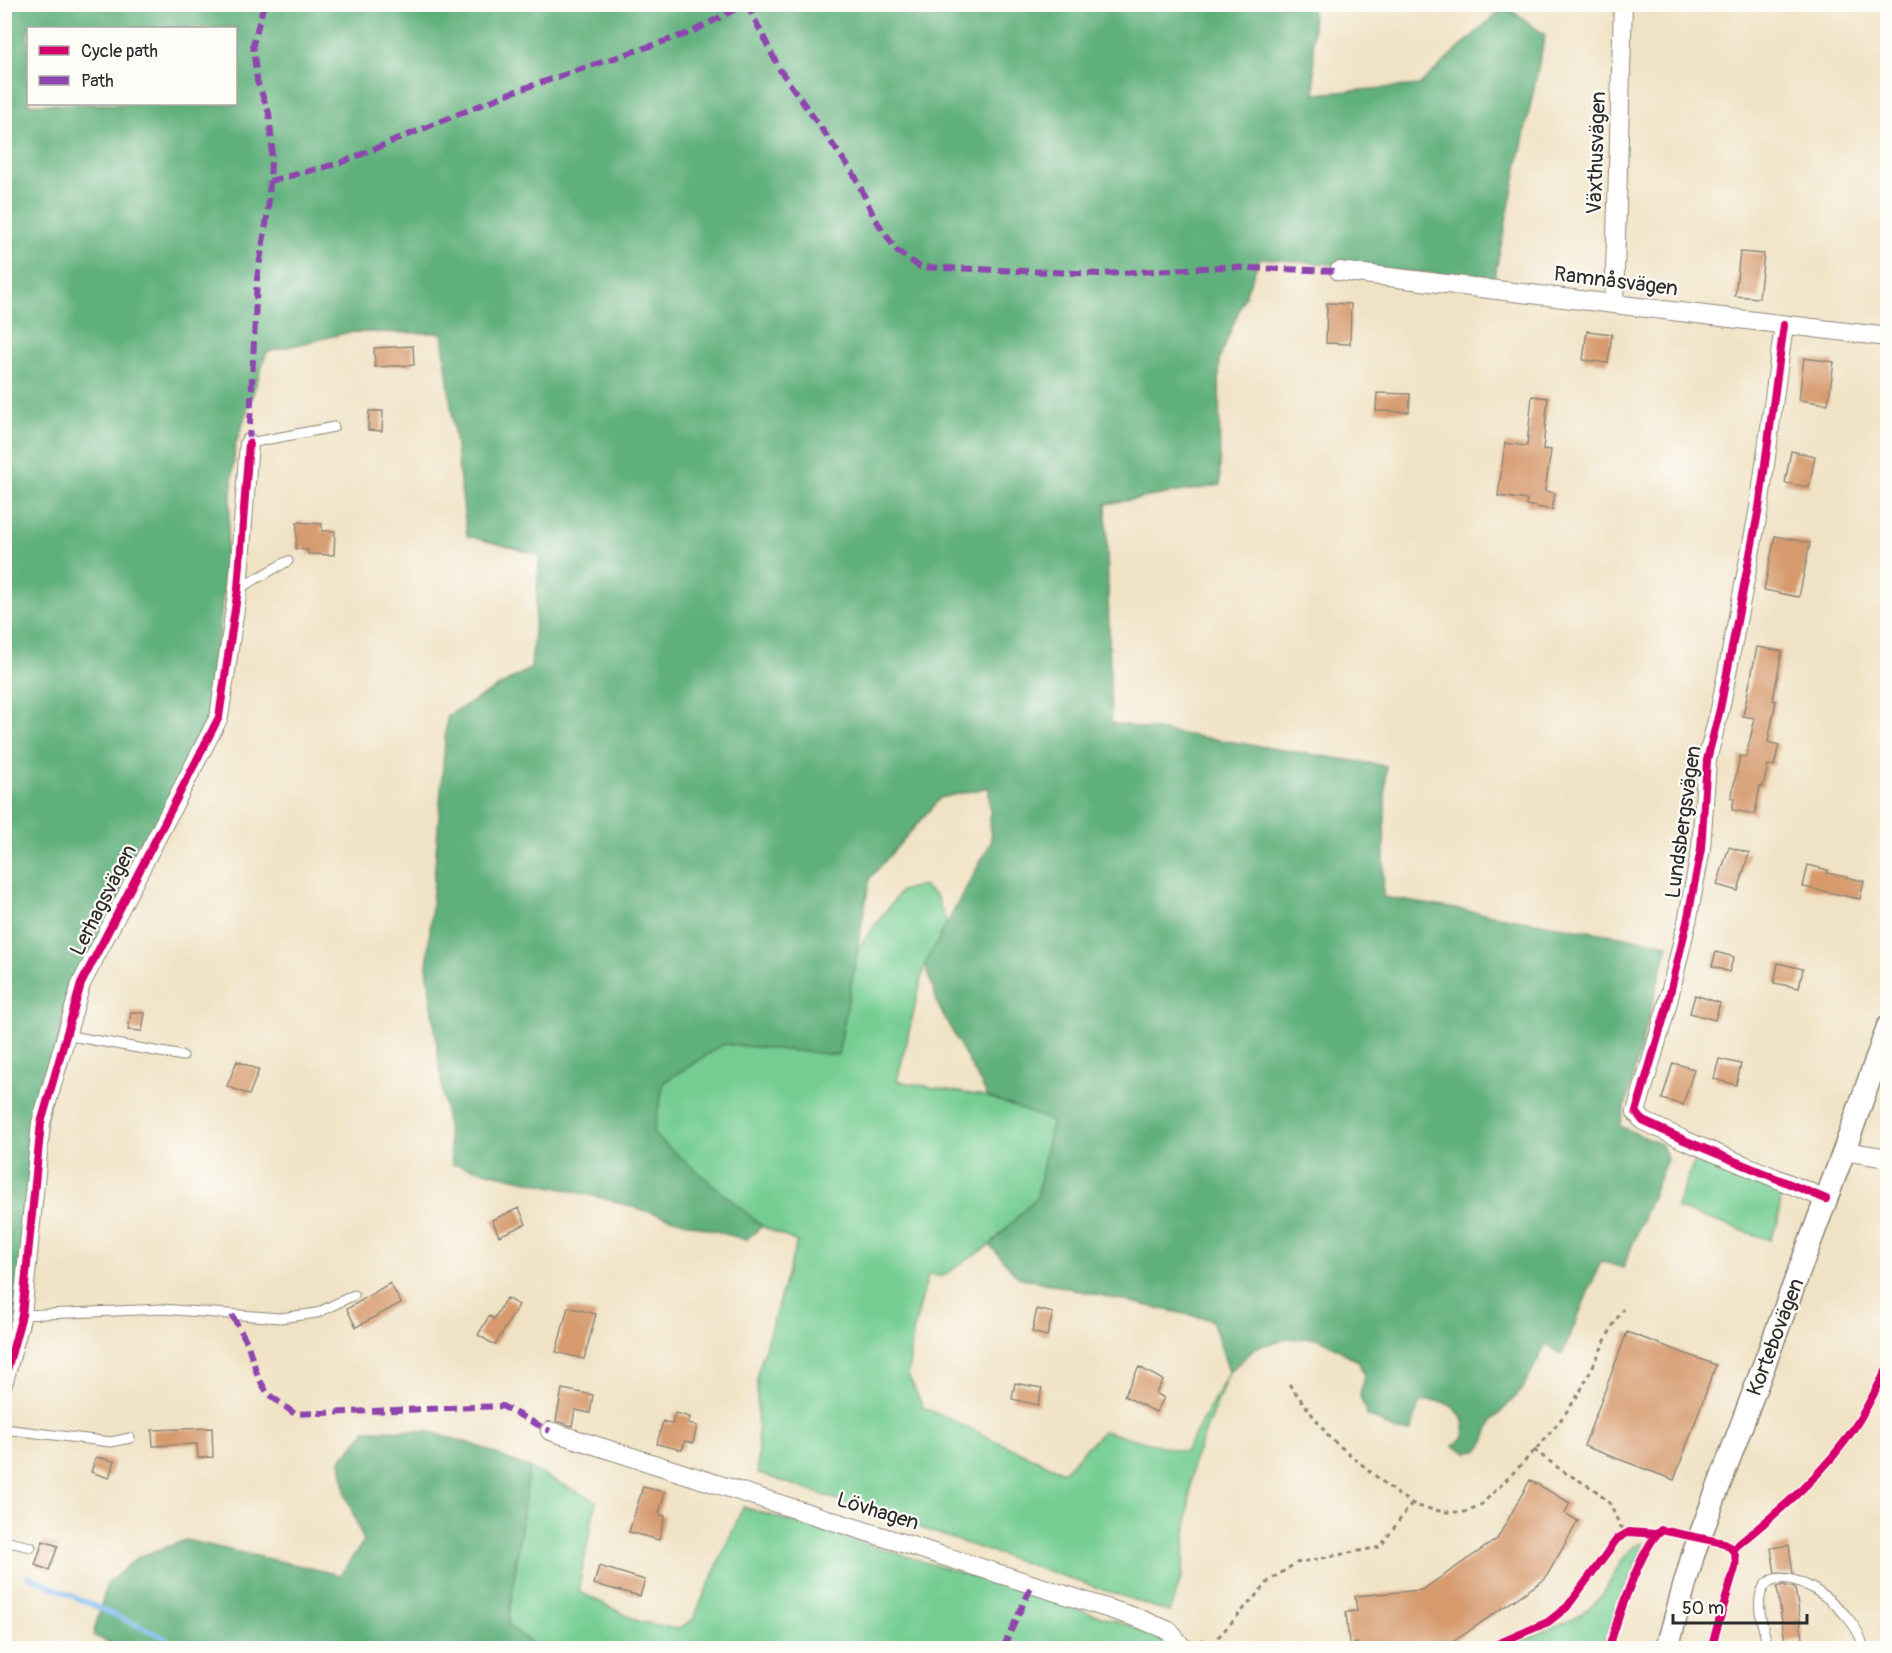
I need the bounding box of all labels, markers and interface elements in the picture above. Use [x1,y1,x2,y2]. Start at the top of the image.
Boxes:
legend [27,27,237,105]
text: Cycle path [81,40,158,63]
text: Path [81,70,114,93]
street label: Växthusvägen [1581,91,1612,215]
street label: Ramnåsvägen [1552,261,1679,302]
street label: Lundsbergsvägen [1659,744,1708,900]
street label: Lerhagsvägen [64,840,143,960]
street label: Kortebovägen [1741,1275,1810,1400]
street label: Lövhagen [833,1486,922,1537]
scale bar [1673,1587,1806,1625]
text: 50 m [1682,1597,1724,1620]

